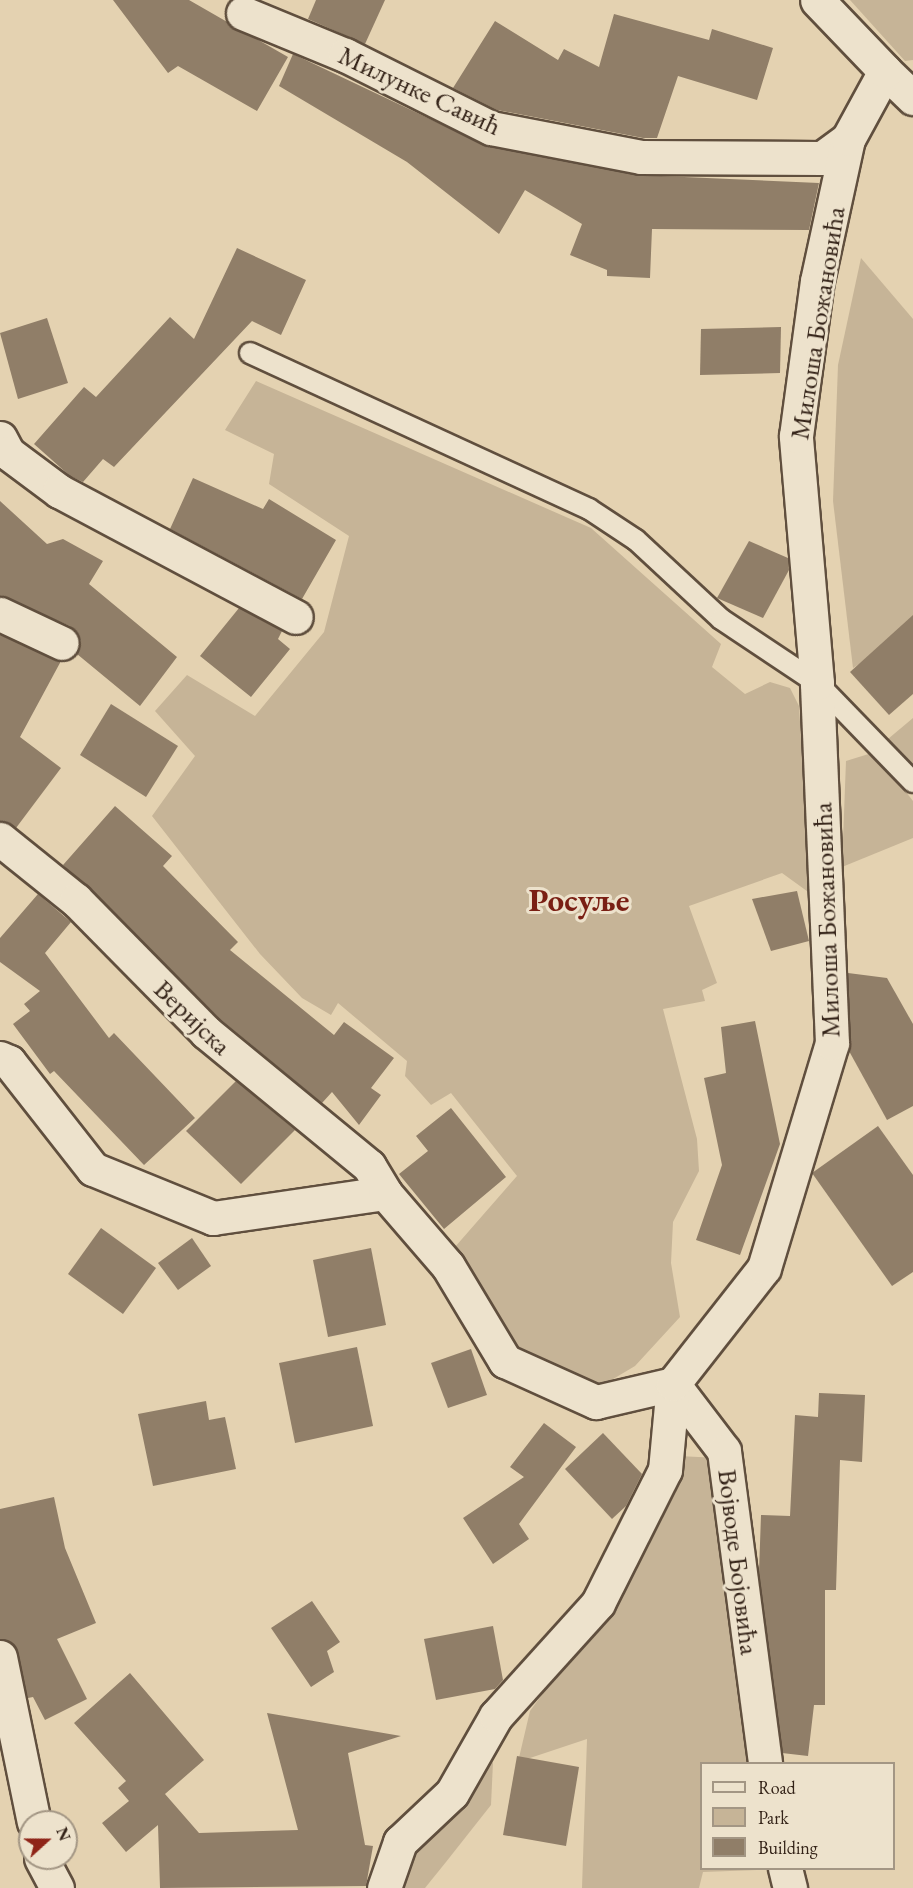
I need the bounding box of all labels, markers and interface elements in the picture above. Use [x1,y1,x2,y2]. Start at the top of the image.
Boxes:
street label: Милунке Савић [334,38,506,142]
street label: Милоша Божановића [783,204,851,442]
street label: Милоша Божановића [806,802,846,1038]
district label: Росуље [529,880,629,920]
street label: Веријска [148,972,238,1062]
street label: Војводе Бојовића [712,1467,766,1657]
legend [700,1762,895,1870]
text: Road [758,1776,796,1799]
text: Park [758,1806,789,1829]
north arrow [18,1810,78,1870]
text: N [51,1824,76,1844]
text: Building [758,1836,818,1859]

